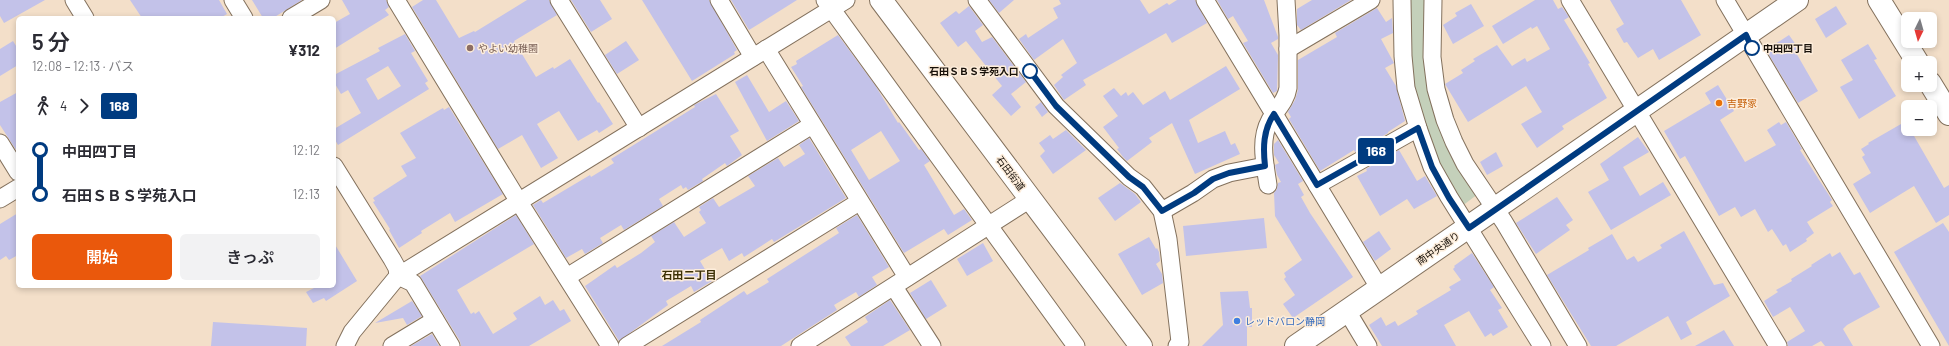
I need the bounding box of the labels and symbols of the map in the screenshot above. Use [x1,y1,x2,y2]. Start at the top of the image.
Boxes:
north arrow [1901,12,1937,48]
marker: 中田四丁目 [1744,40,1760,56]
place label: やよい幼稚園 [478,42,538,54]
place label: 中田四丁目 [1763,42,1813,54]
marker: やよい幼稚園 [465,43,475,53]
marker: 石田ＳＢＳ学苑入口 [1022,63,1038,79]
place label: 石田ＳＢＳ学苑入口 [929,65,1019,77]
place label: 吉野家 [1727,97,1757,109]
marker: 吉野家 [1714,98,1724,108]
line badge: 168 [1353,138,1399,164]
street label: 石田街道 [994,153,1028,193]
street label: 南中央通り [1414,229,1462,267]
district label: 石田二丁目 [662,268,717,281]
place label: レッドバロン静岡 [1245,315,1325,327]
marker: レッドバロン静岡 [1232,316,1242,326]

